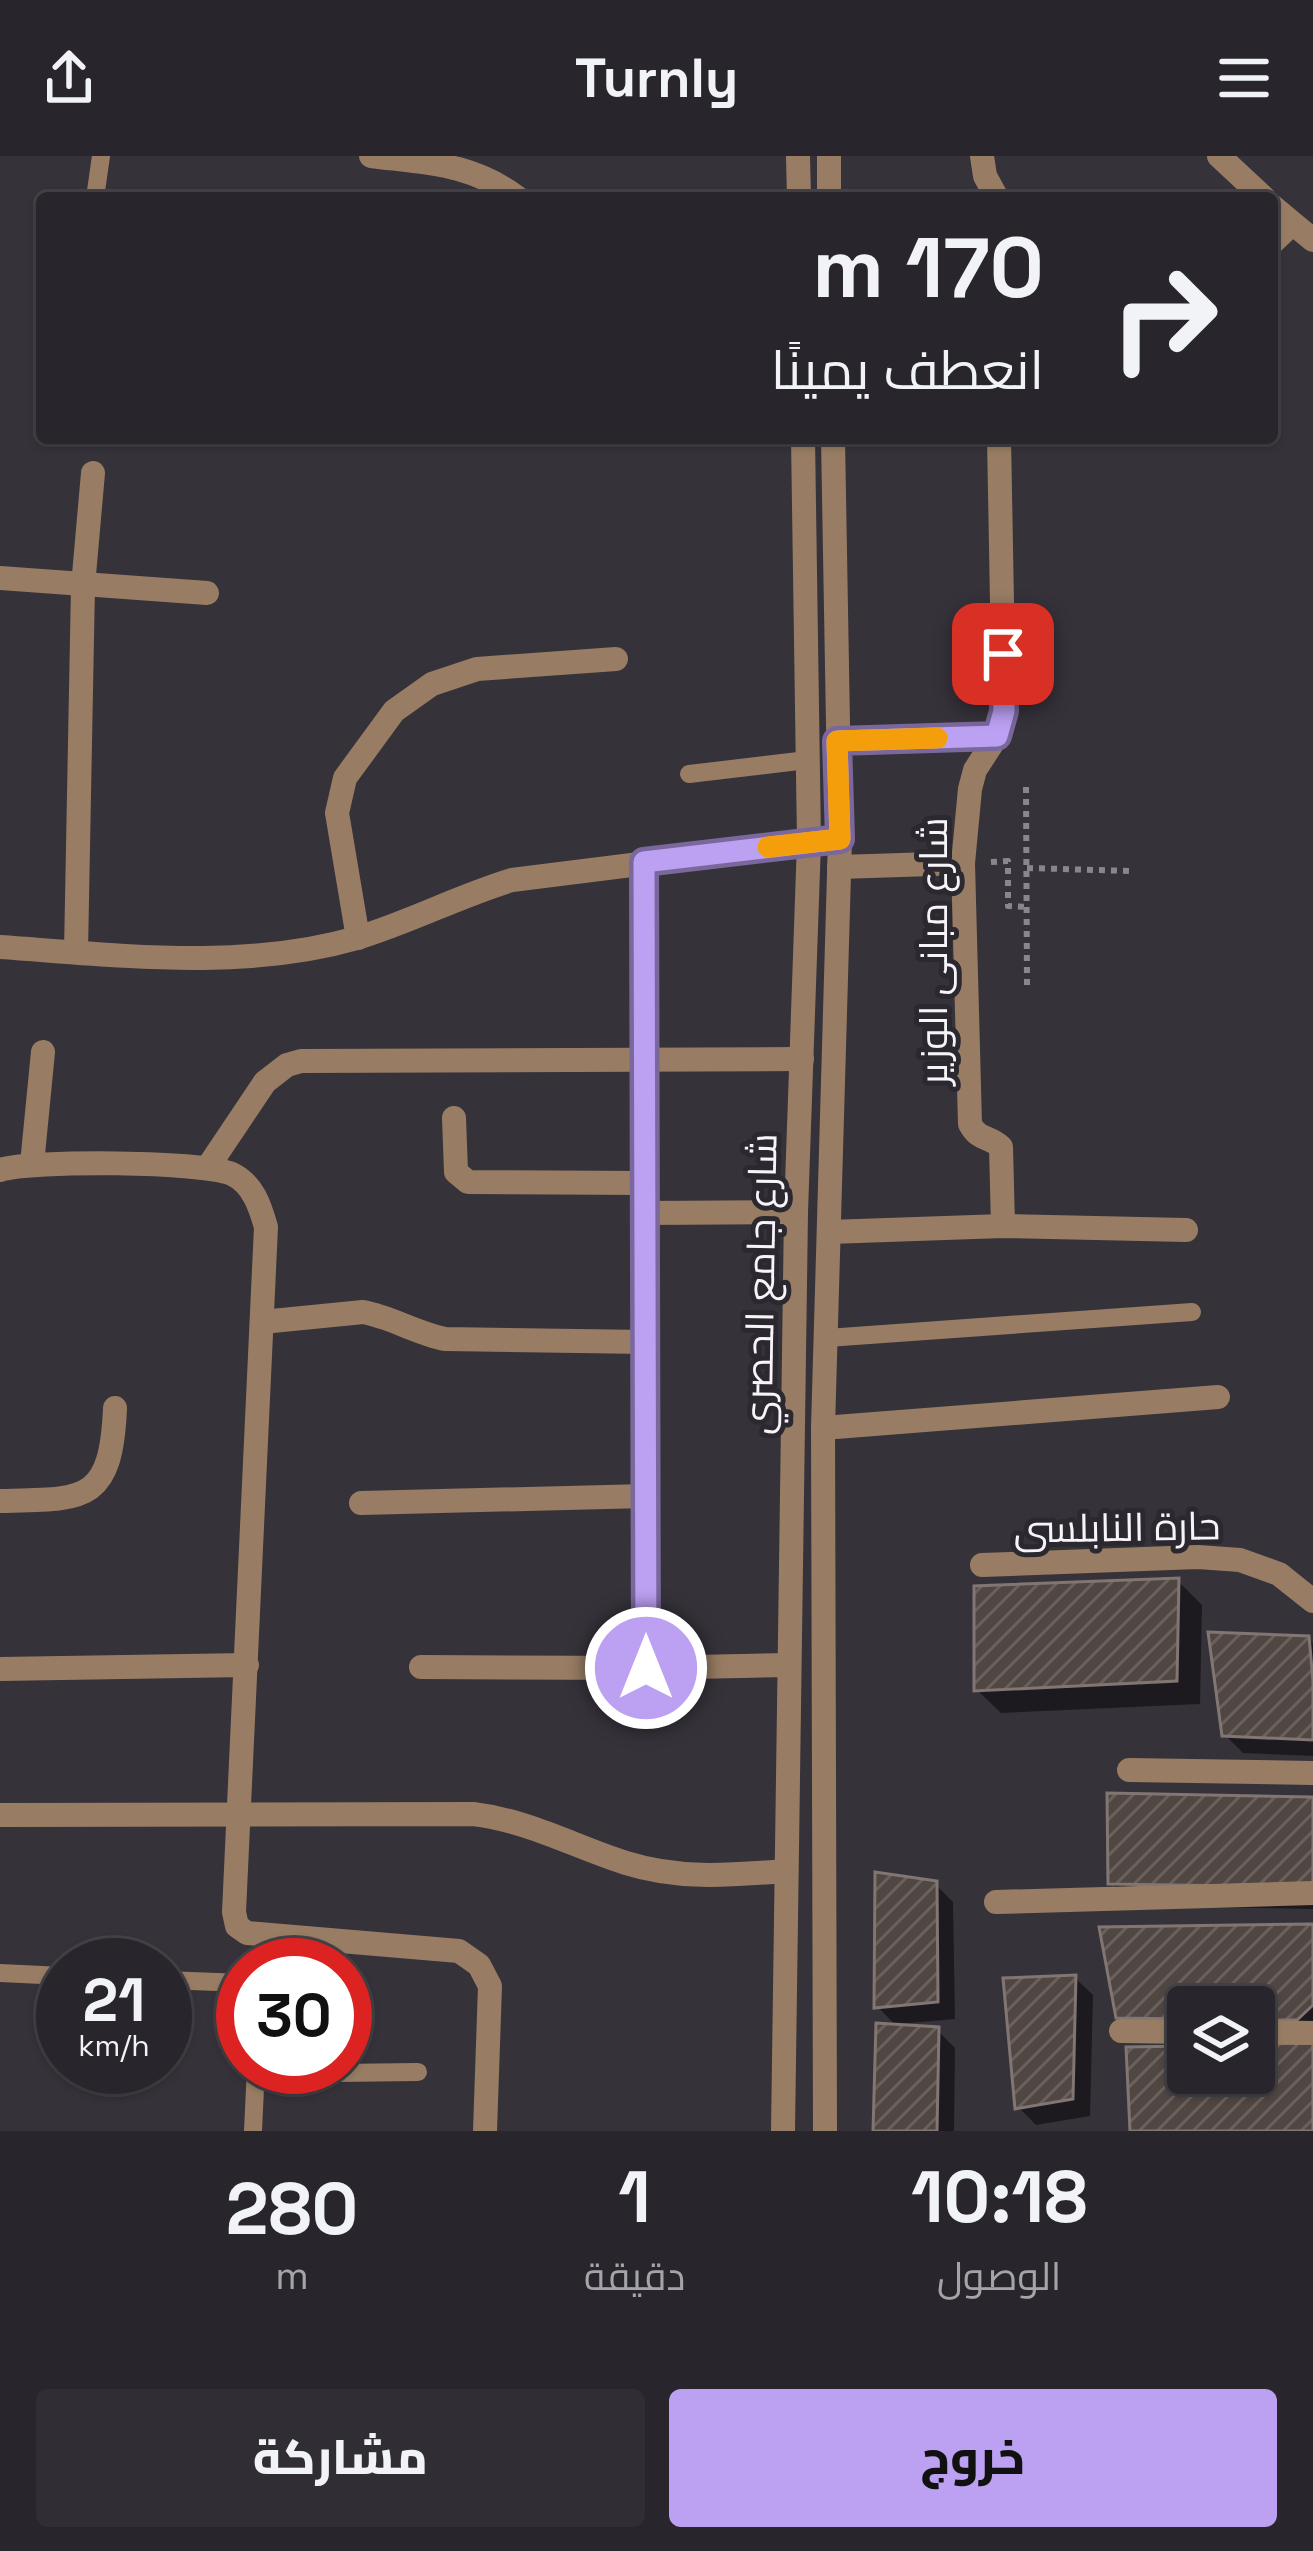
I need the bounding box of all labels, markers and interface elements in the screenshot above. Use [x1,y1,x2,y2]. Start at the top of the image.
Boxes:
text: Turnly [575,44,738,113]
icon: share [36,45,102,111]
icon: menu [1211,45,1277,111]
text: 170 m [812,214,1044,322]
icon: right [1086,240,1242,396]
text: انعطف يمينًا [771,336,1044,405]
pin [952,603,1054,705]
icon: arrive [970,621,1036,687]
street label: شارع مبانى الوزير [909,817,960,1087]
street label: شارع جامع الحصري [733,1133,794,1435]
street label: حارة النابلسى [1013,1501,1221,1554]
position arrow [583,1605,709,1731]
speed limit sign: 30 [216,1938,372,2094]
text: 21 [83,1962,145,2039]
map controls [1167,1986,1275,2094]
button: layers [1167,1986,1275,2094]
text: km/h [78,2026,150,2065]
text: 1 [618,2151,651,2243]
text: 10:18 [911,2151,1087,2243]
text: 280 [226,2163,358,2255]
text: m [275,2251,309,2300]
text: دقيقة [584,2252,685,2301]
text: الوصول [937,2252,1061,2301]
button: مشاركة [36,2389,645,2527]
button: خروج [669,2389,1277,2527]

